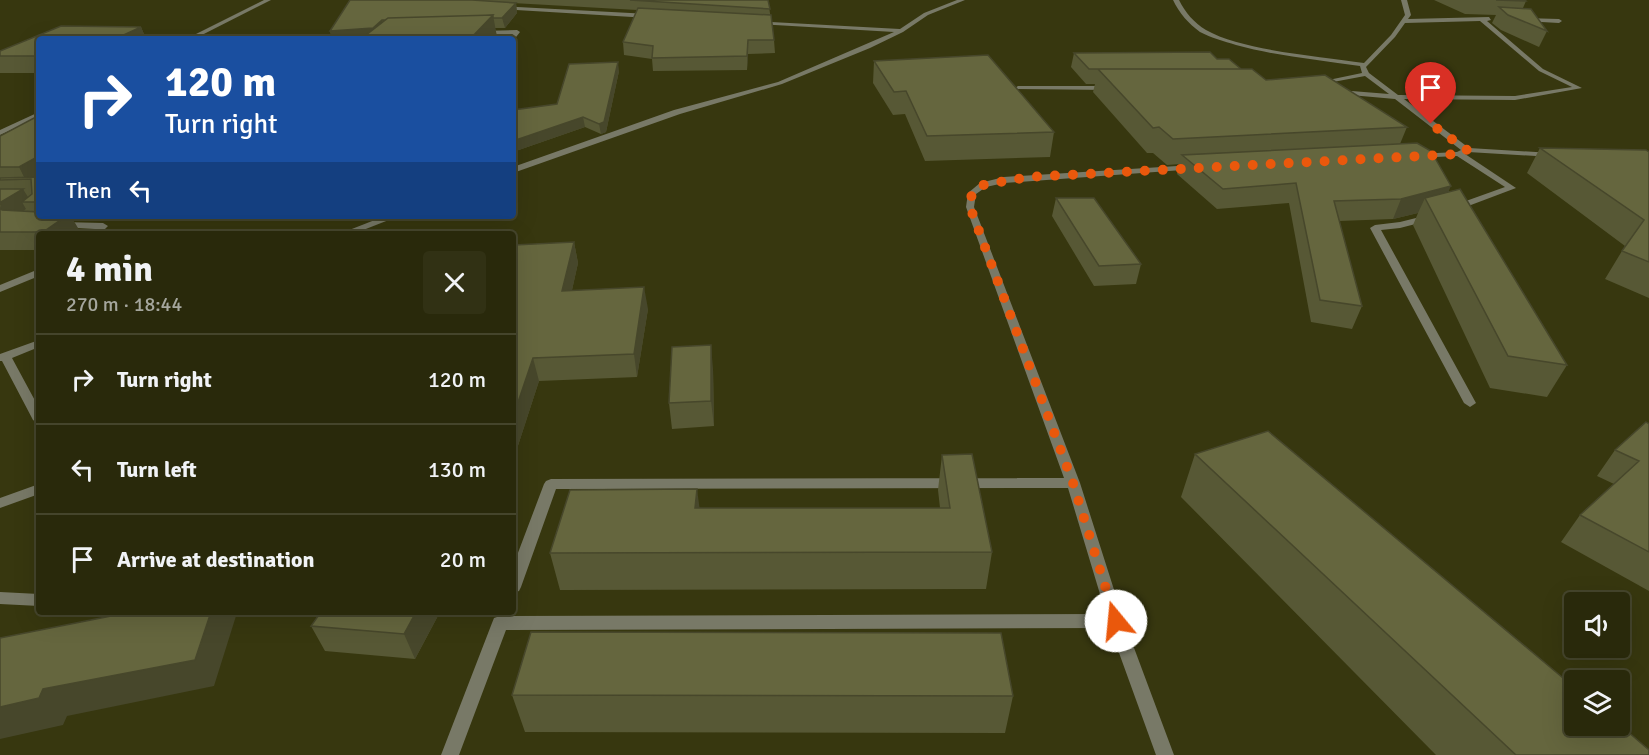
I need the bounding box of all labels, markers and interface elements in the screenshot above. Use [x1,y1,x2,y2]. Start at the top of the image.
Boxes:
text: 120 m [165,57,276,108]
icon: right [66,60,144,138]
pin [1405,62,1456,124]
icon: arrive [1414,71,1447,104]
text: Turn right [165,108,278,141]
icon: left [124,174,157,207]
text: Then [66,177,112,204]
text: 4 min [66,247,153,292]
button: close [423,251,486,314]
text: 270 m · 18:44 [66,292,182,317]
icon: right [66,363,99,396]
text: Turn right [117,366,212,393]
text: 120 m [428,366,486,393]
icon: left [66,453,99,486]
text: Turn left [117,456,197,483]
text: 130 m [428,456,486,483]
icon: arrive [66,543,99,576]
text: Arrive at destination [117,546,314,573]
text: 20 m [440,546,486,573]
position arrow [1084,589,1148,653]
map controls [1564,592,1630,736]
button: sound [1564,592,1630,658]
button: layers [1564,670,1630,736]

